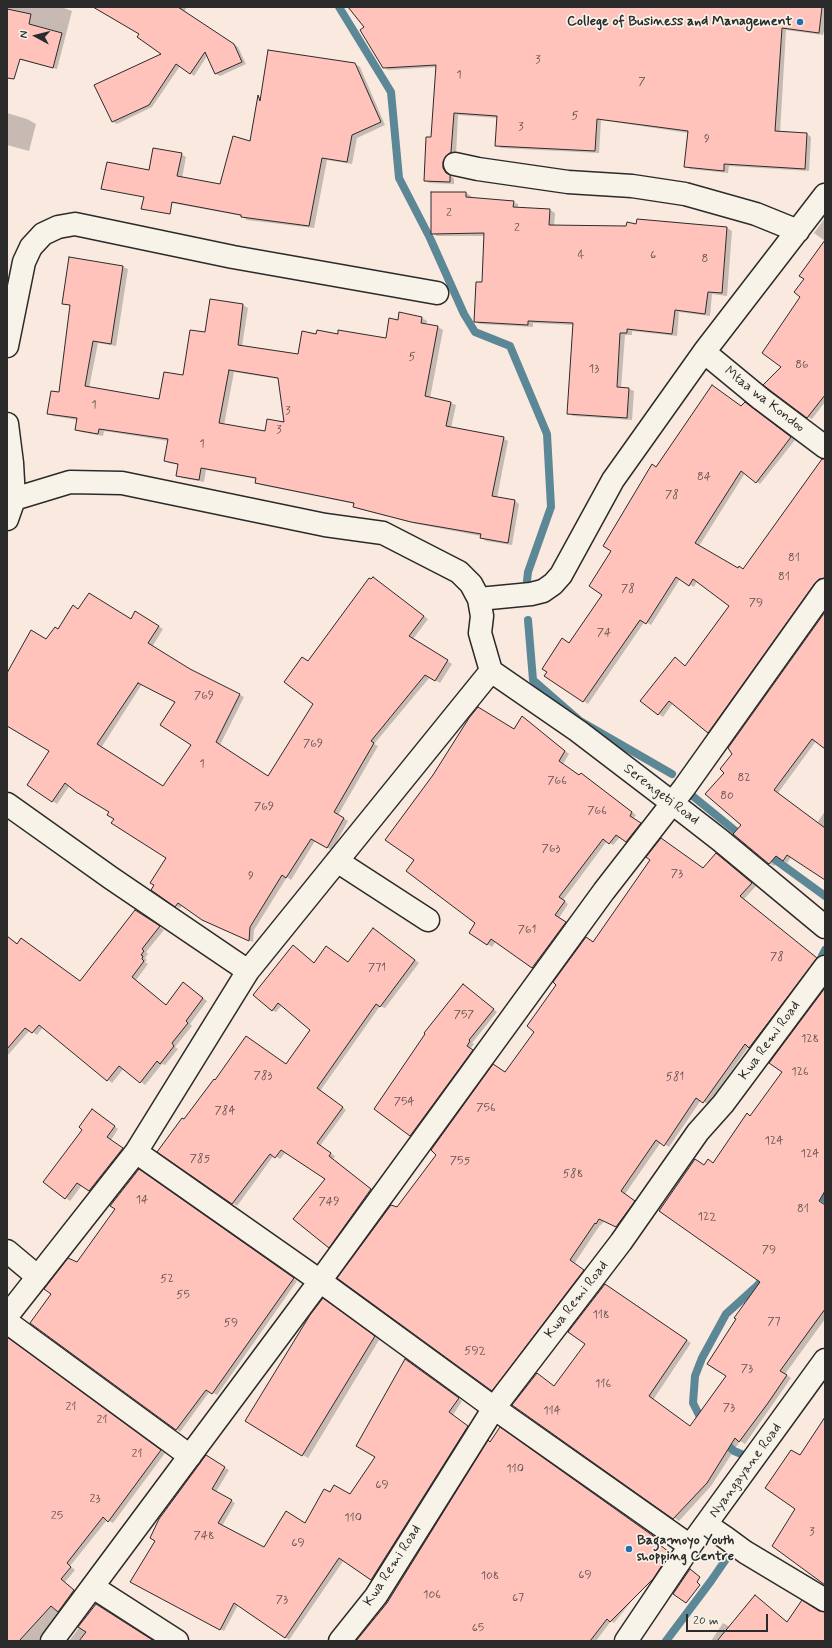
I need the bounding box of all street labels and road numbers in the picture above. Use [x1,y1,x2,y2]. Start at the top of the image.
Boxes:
street label: Mtaa wa Kondoo [720,363,808,437]
street label: Serengeti Road [620,761,702,829]
street label: Kwa Remi Road [736,998,804,1084]
street label: Kwa Remi Road [542,1258,612,1342]
street label: Nyangayane Road [706,1420,786,1522]
street label: Kwa Remi Road [361,1522,425,1610]

